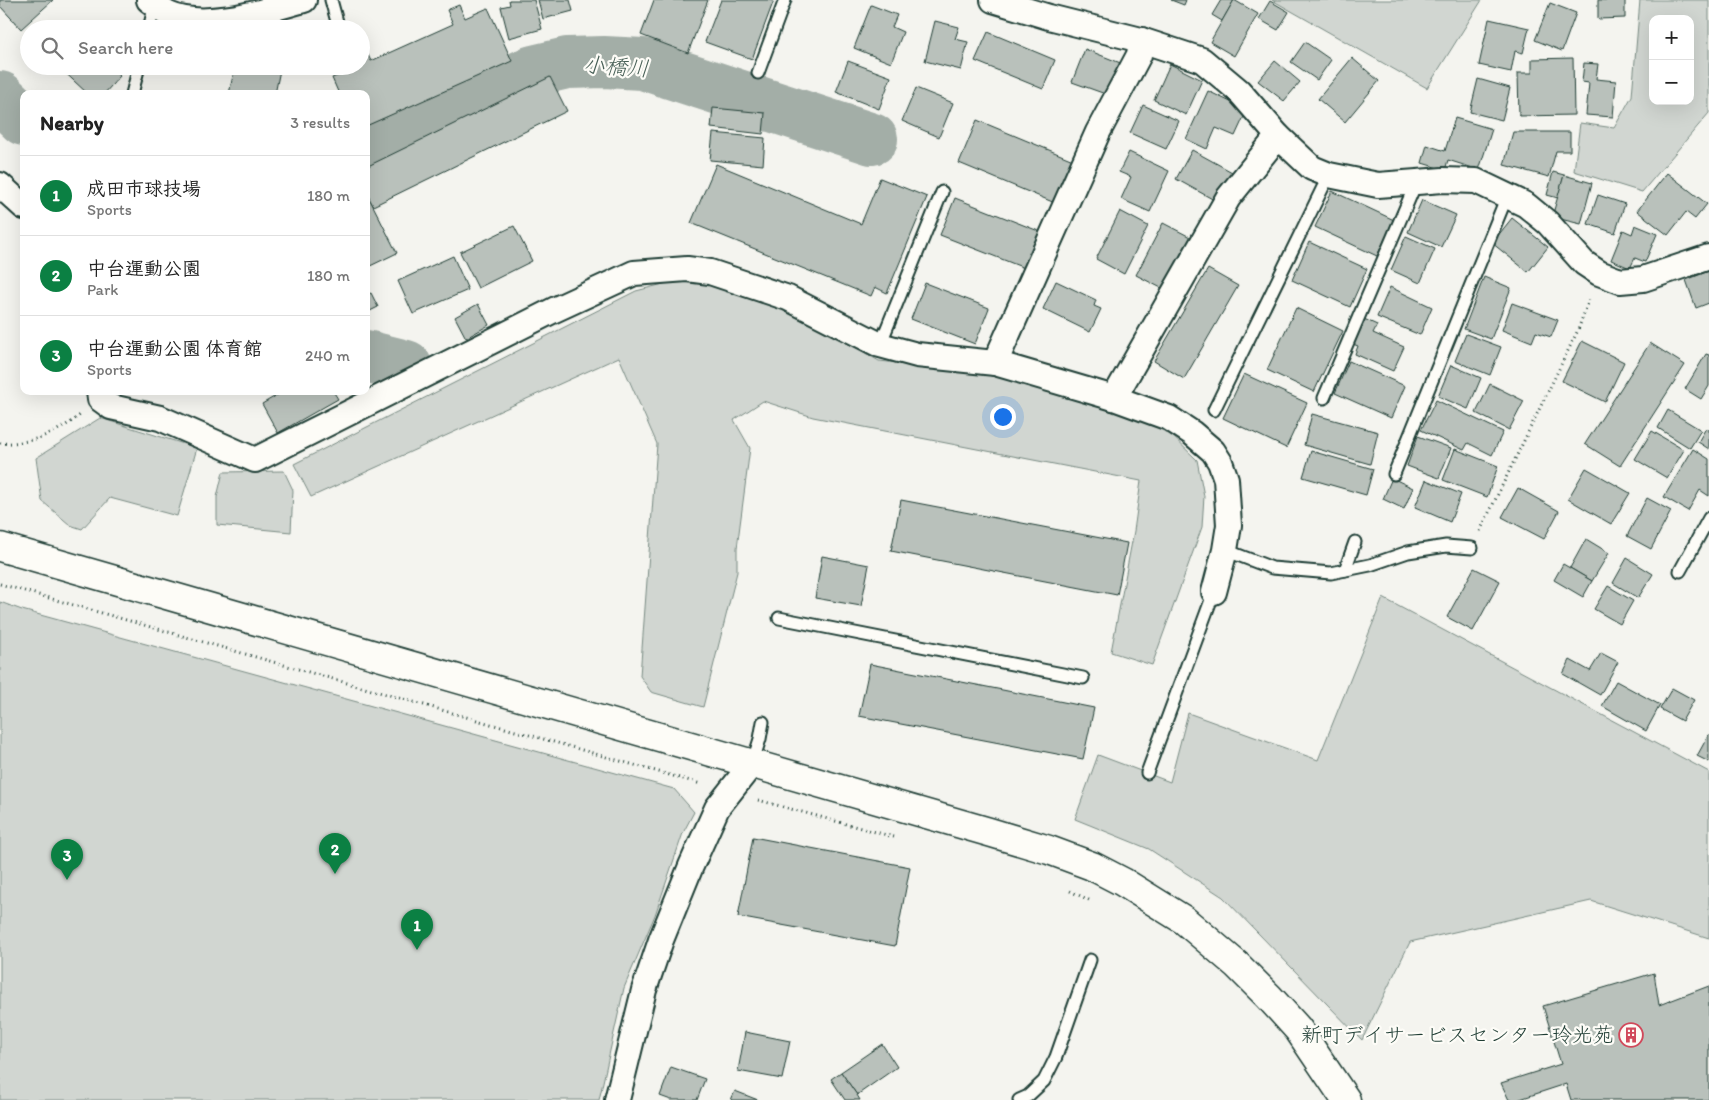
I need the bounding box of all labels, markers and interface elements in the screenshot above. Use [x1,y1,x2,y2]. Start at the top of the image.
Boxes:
map controls [1649,15,1694,105]
button: + [1649,15,1694,60]
search box [20,20,370,75]
icon: search [38,34,66,62]
text: Search here [78,36,173,59]
water label: 小橋川 [582,51,650,82]
button: − [1649,60,1694,105]
text: Nearby [40,110,104,135]
text: 3 results [290,113,350,132]
text: 成田市球技場 [87,177,201,200]
text: 1 [52,186,60,205]
text: 180 m [307,186,350,205]
text: Sports [87,200,132,219]
text: 中台運動公園 [87,257,201,280]
text: 2 [52,266,60,285]
text: 180 m [307,266,350,285]
text: Park [87,280,118,299]
text: 中台運動公園 体育館 [87,337,262,360]
text: 3 [52,346,60,365]
text: 240 m [305,346,350,365]
text: Sports [87,360,132,379]
your location [990,404,1016,430]
pin: 2 [319,833,351,874]
pin: 3 [51,839,83,880]
pin: 1 [401,909,433,950]
place label: 新町デイサービスセンター玲光苑 [1301,1022,1614,1047]
building icon: 新町デイサービスセンター玲光苑 [1618,1022,1644,1048]

